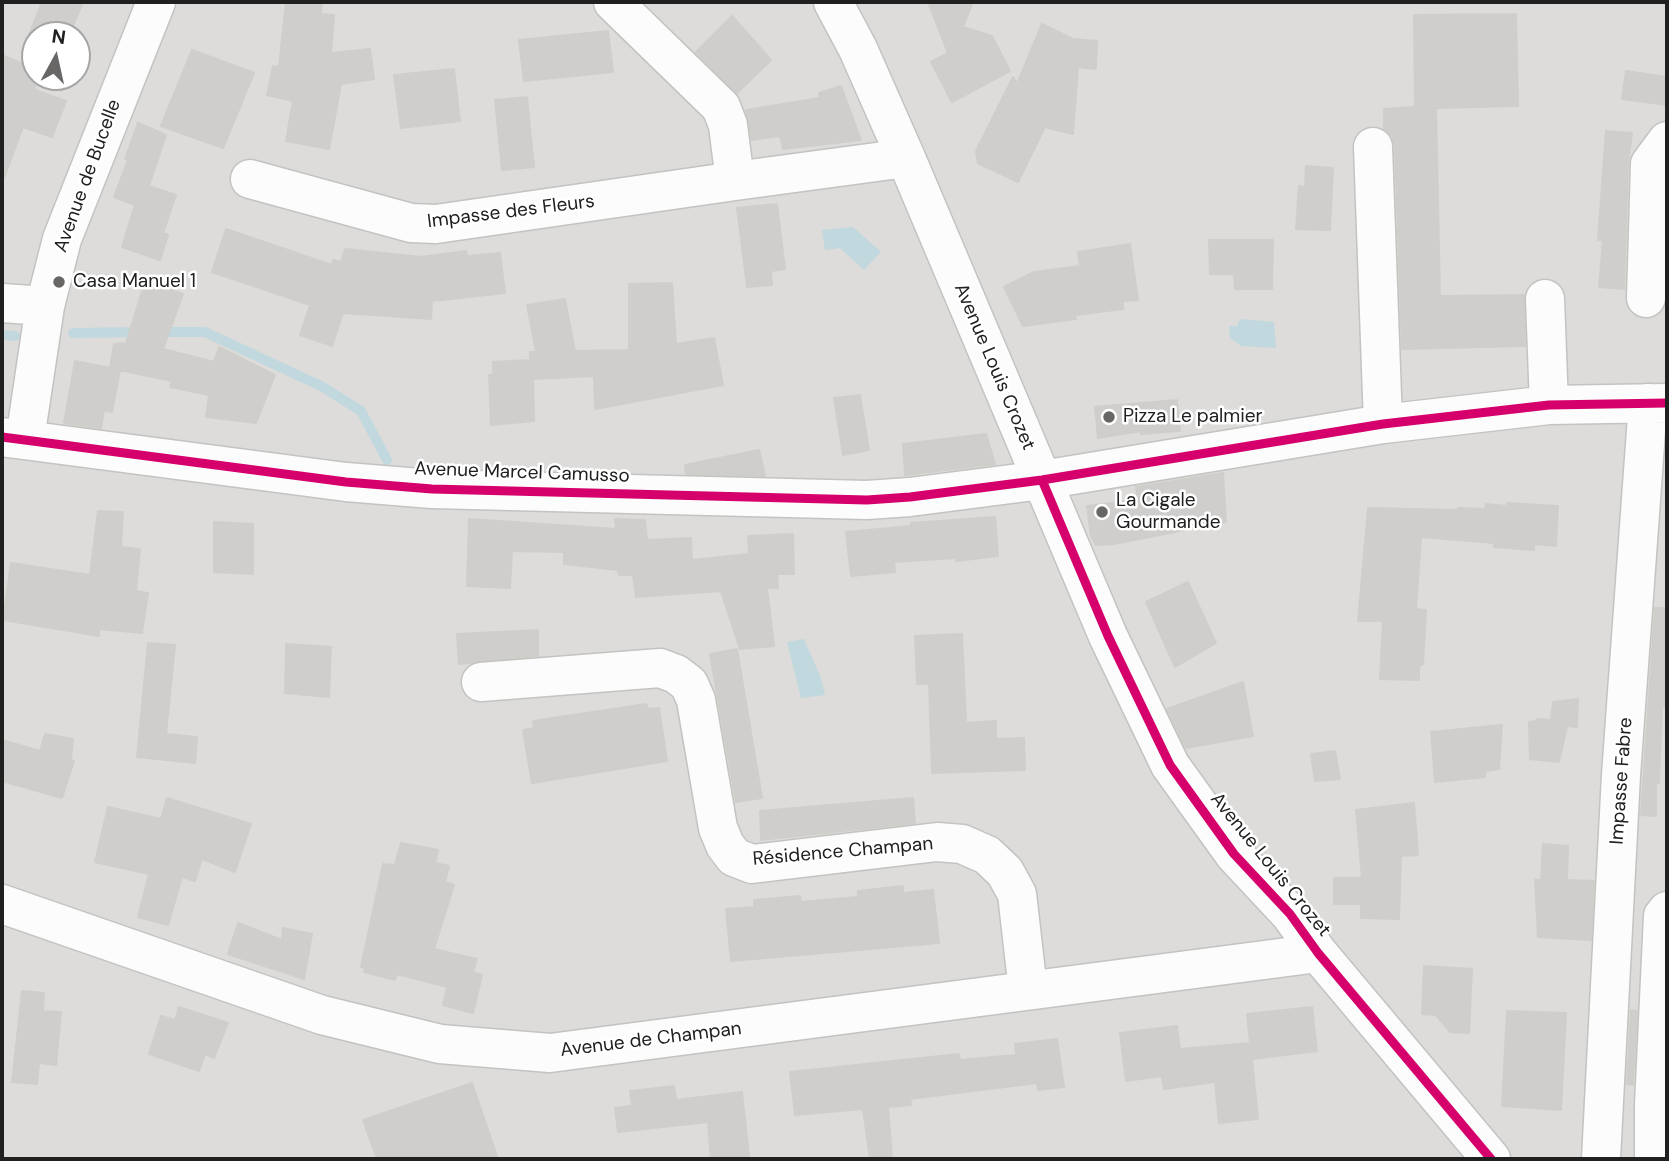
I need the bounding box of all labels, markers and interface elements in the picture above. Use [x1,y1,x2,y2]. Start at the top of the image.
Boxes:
north arrow [21,21,91,91]
text: N [50,23,67,50]
street label: Avenue de Bucelle [50,97,126,255]
street label: Impasse des Fleurs [426,190,596,234]
place label: Casa Manuel 1 [73,271,196,293]
marker: Casa Manuel 1 [51,274,67,290]
street label: Avenue Louis Crozet [949,280,1039,454]
place label: Pizza Le palmier [1123,406,1263,428]
marker: Pizza Le palmier [1101,409,1117,425]
street label: Avenue Marcel Camusso [414,458,630,488]
place label: La Cigale Gourmande [1116,490,1220,534]
marker: La Cigale Gourmande [1094,504,1110,520]
street label: Impasse Fabre [1606,716,1638,846]
street label: Avenue Louis Crozet [1205,788,1335,942]
street label: Résidence Champan [752,833,934,871]
street label: Avenue de Champan [559,1018,743,1062]

